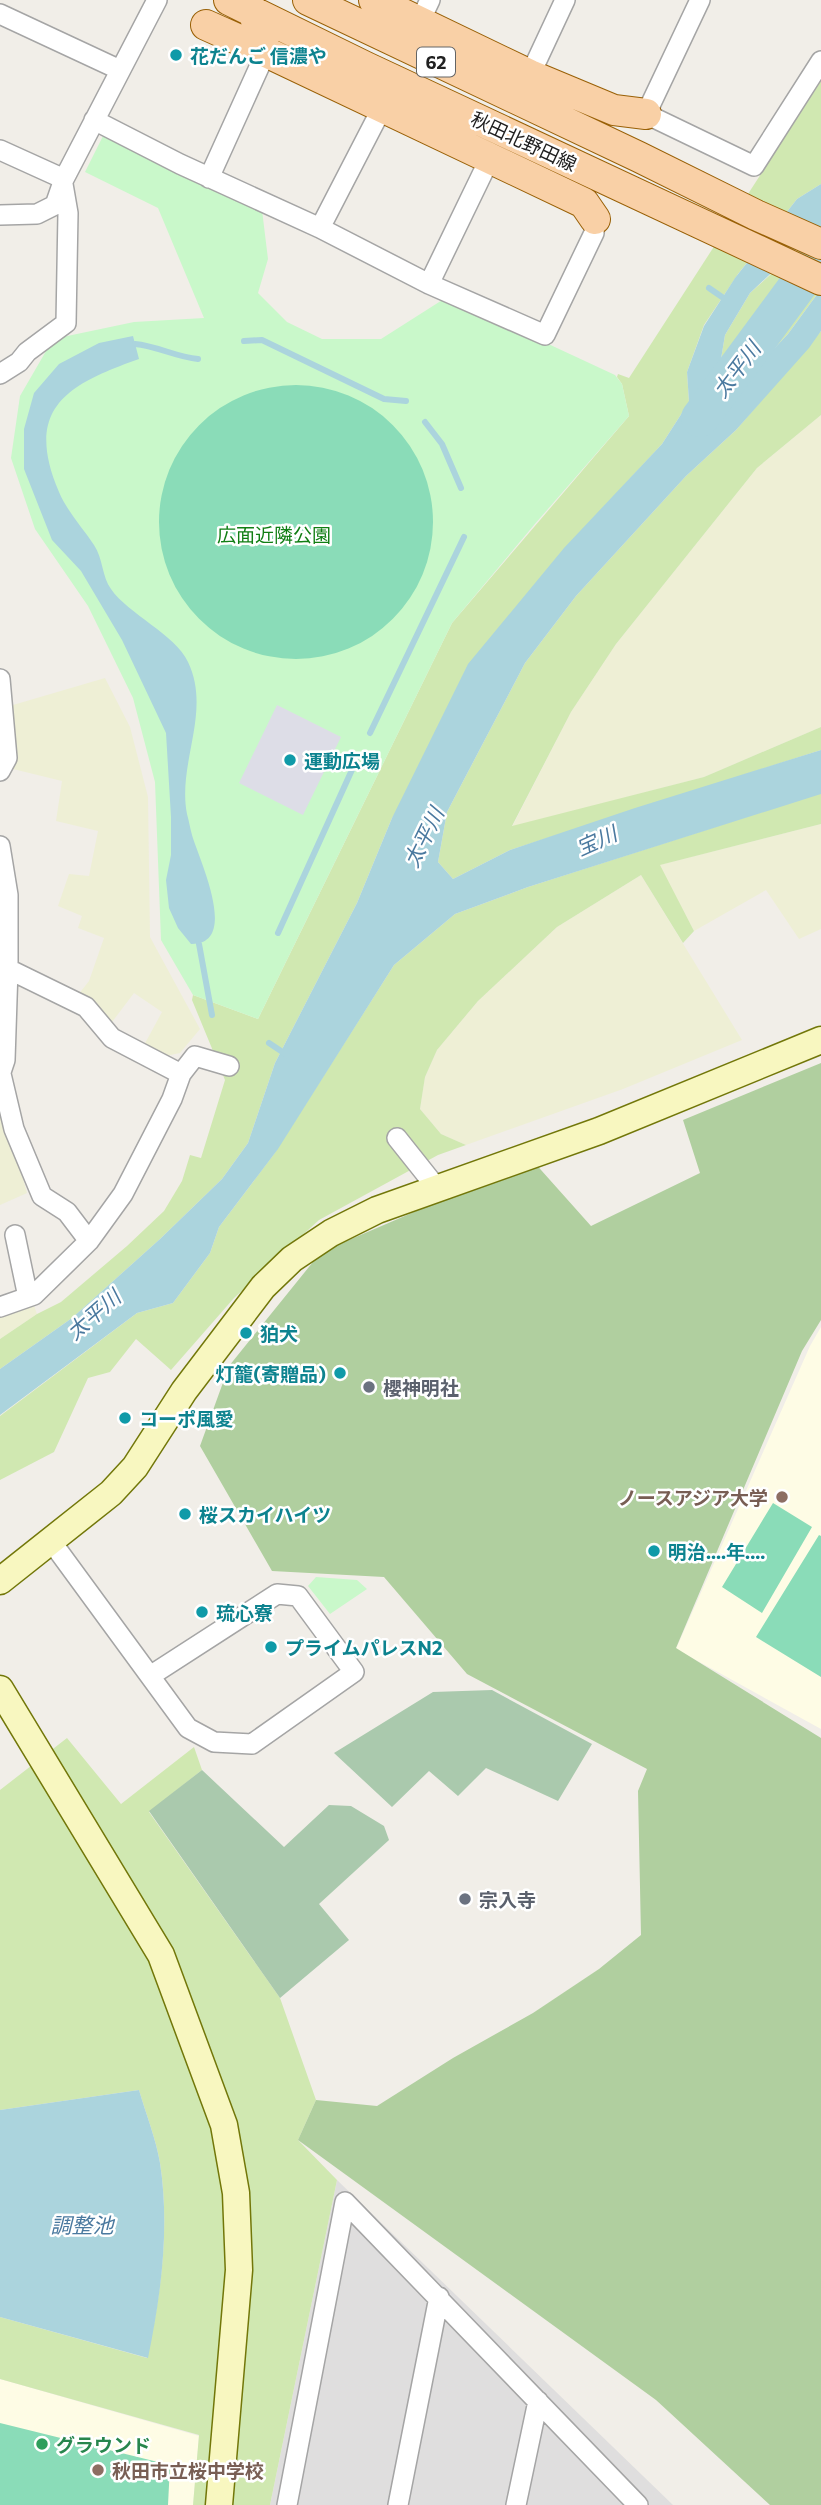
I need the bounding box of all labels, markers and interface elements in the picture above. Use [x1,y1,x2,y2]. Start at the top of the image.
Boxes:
place label: 花だんご 信濃や [190,44,327,67]
marker: 花だんご 信濃や [168,47,184,63]
road number: 62 [417,48,455,76]
street label: 秋田北野田線 [467,106,581,176]
water label: 太平川 [707,335,766,402]
park label: 広面近隣公園 [217,523,331,546]
place label: 運動広場 [304,749,380,772]
marker: 運動広場 [282,752,298,768]
water label: 太平川 [398,801,449,871]
water label: 宝川 [572,819,622,860]
water label: 太平川 [61,1283,126,1344]
place label: 狛犬 [260,1322,298,1345]
marker: 狛犬 [238,1325,254,1341]
place label: 灯籠(寄贈品) [215,1362,326,1385]
marker: 灯籠(寄贈品) [332,1365,348,1381]
place label: 櫻神明社 [383,1376,459,1399]
marker: 櫻神明社 [361,1379,377,1395]
place label: コーポ風愛 [139,1407,234,1430]
marker: コーポ風愛 [117,1410,133,1426]
place label: ノースアジア大学 [618,1486,768,1509]
marker: ノースアジア大学 [774,1489,790,1505]
place label: 桜スカイハイツ [199,1503,331,1526]
marker: 桜スカイハイツ [177,1506,193,1522]
place label: 明治....年.... [668,1540,765,1563]
marker: 明治....年.... [646,1543,662,1559]
place label: 琉心寮 [216,1601,273,1624]
marker: 琉心寮 [194,1604,210,1620]
place label: プライムパレスN2 [285,1636,443,1659]
marker: プライムパレスN2 [263,1639,279,1655]
place label: 宗入寺 [479,1888,536,1911]
marker: 宗入寺 [457,1891,473,1907]
water label: 調整池 [51,2212,115,2237]
place label: グラウンド [56,2433,151,2456]
marker: グラウンド [34,2436,50,2452]
place label: 秋田市立桜中学校 [112,2459,264,2482]
marker: 秋田市立桜中学校 [90,2462,106,2478]

